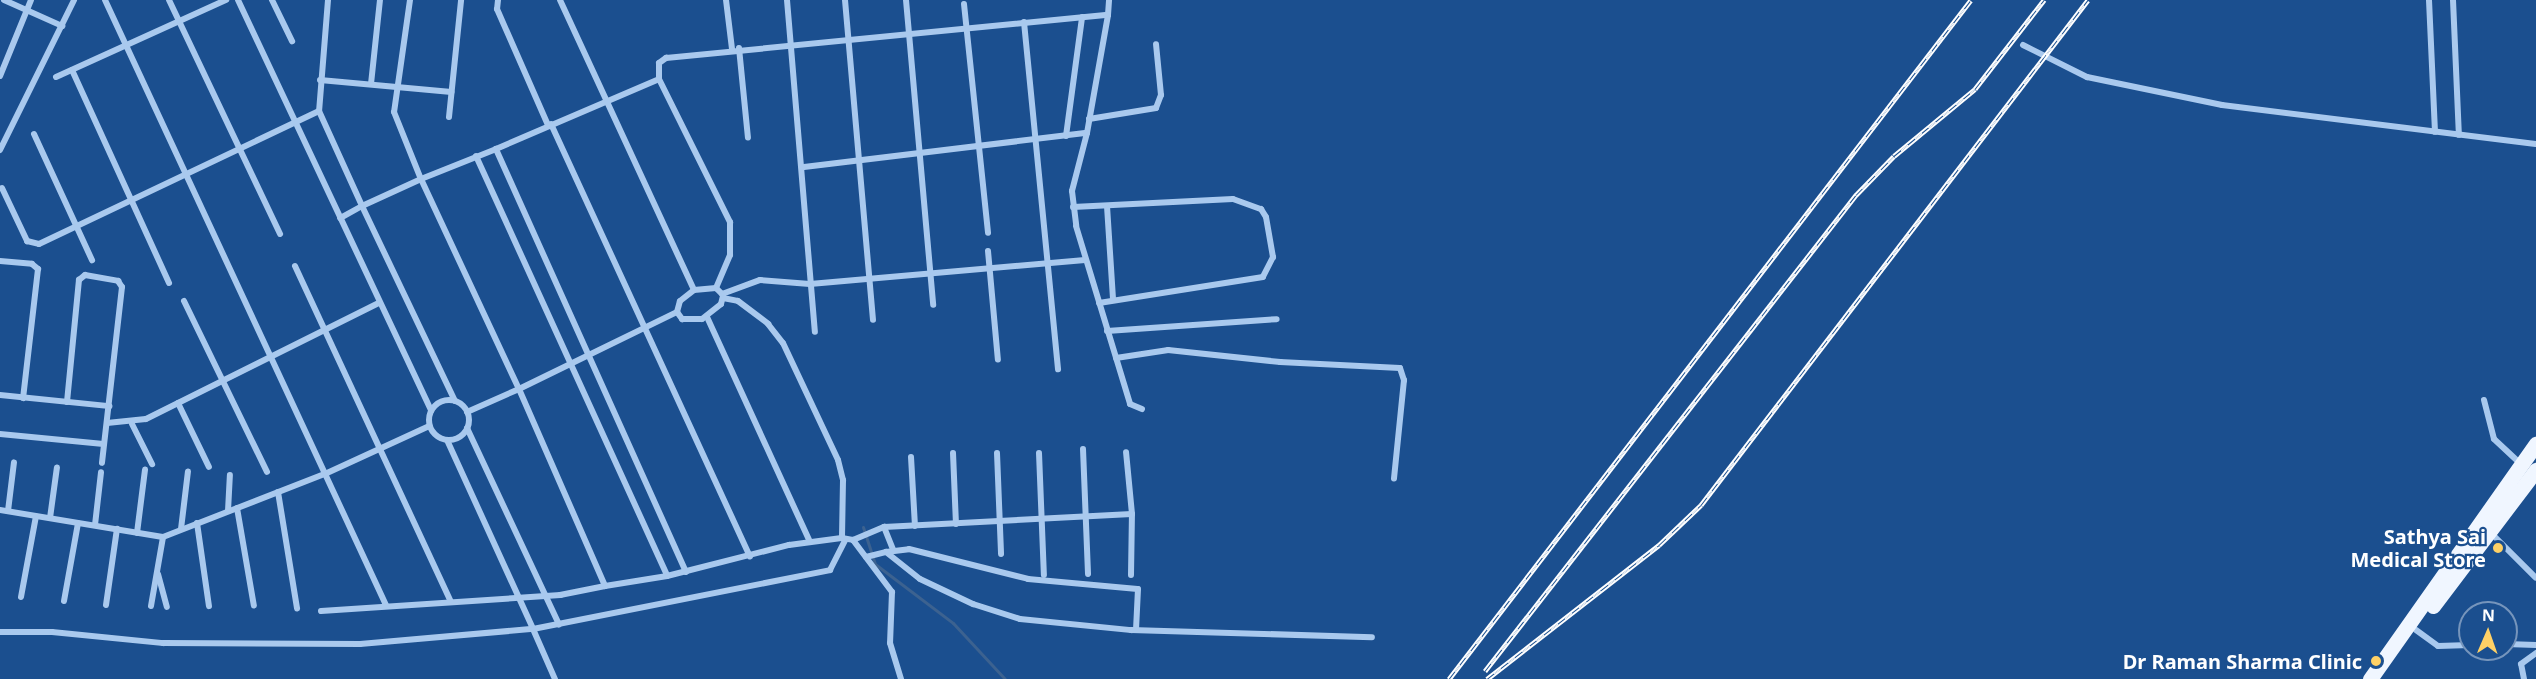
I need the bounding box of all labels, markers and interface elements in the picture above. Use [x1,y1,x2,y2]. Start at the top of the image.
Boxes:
place label: Sathya Sai Medical Store [2350,524,2486,571]
marker: Sathya Sai Medical Store [2491,541,2505,555]
north arrow [2458,601,2518,661]
text: N [2482,604,2495,626]
place label: Dr Raman Sharma Clinic [2123,649,2362,673]
marker: Dr Raman Sharma Clinic [2367,652,2385,670]

